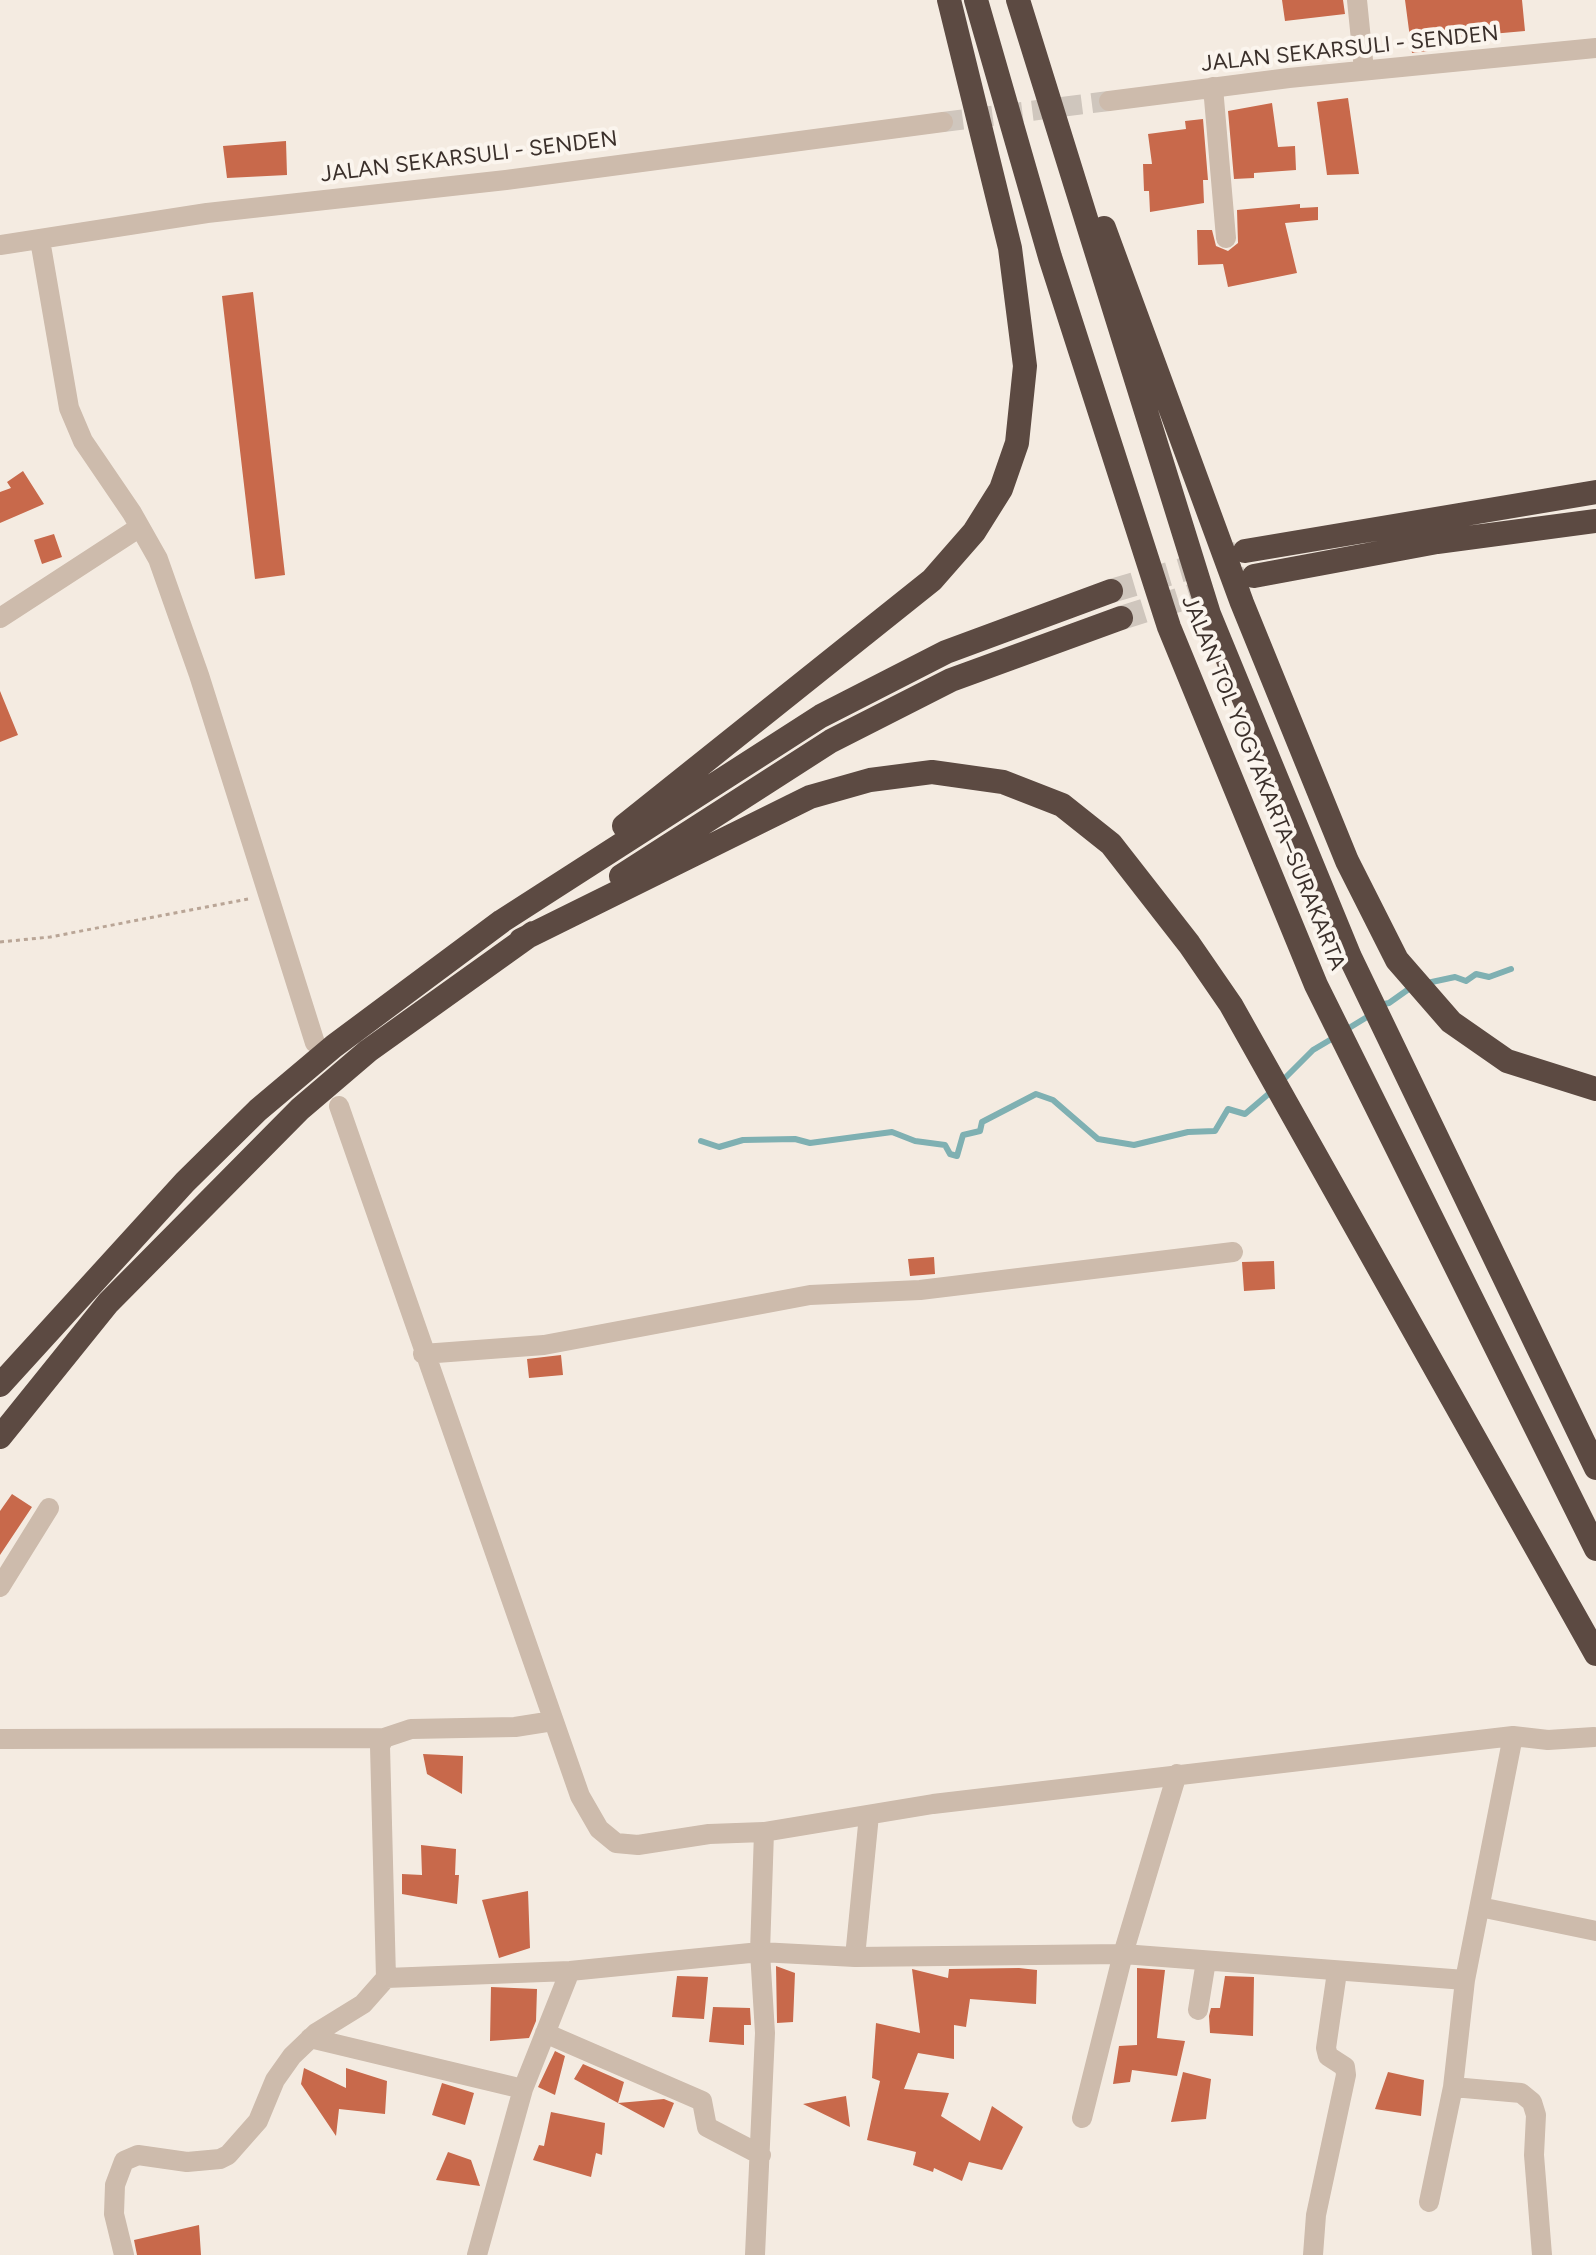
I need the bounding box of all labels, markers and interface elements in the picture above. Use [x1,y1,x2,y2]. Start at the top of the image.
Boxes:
street label: JALAN SEKARSULI - SENDEN [1200,20,1500,78]
street label: JALAN SEKARSULI - SENDEN [319,126,619,188]
street label: JALAN TOL YOGYAKARTA–SURAKARTA [1176,592,1350,974]

